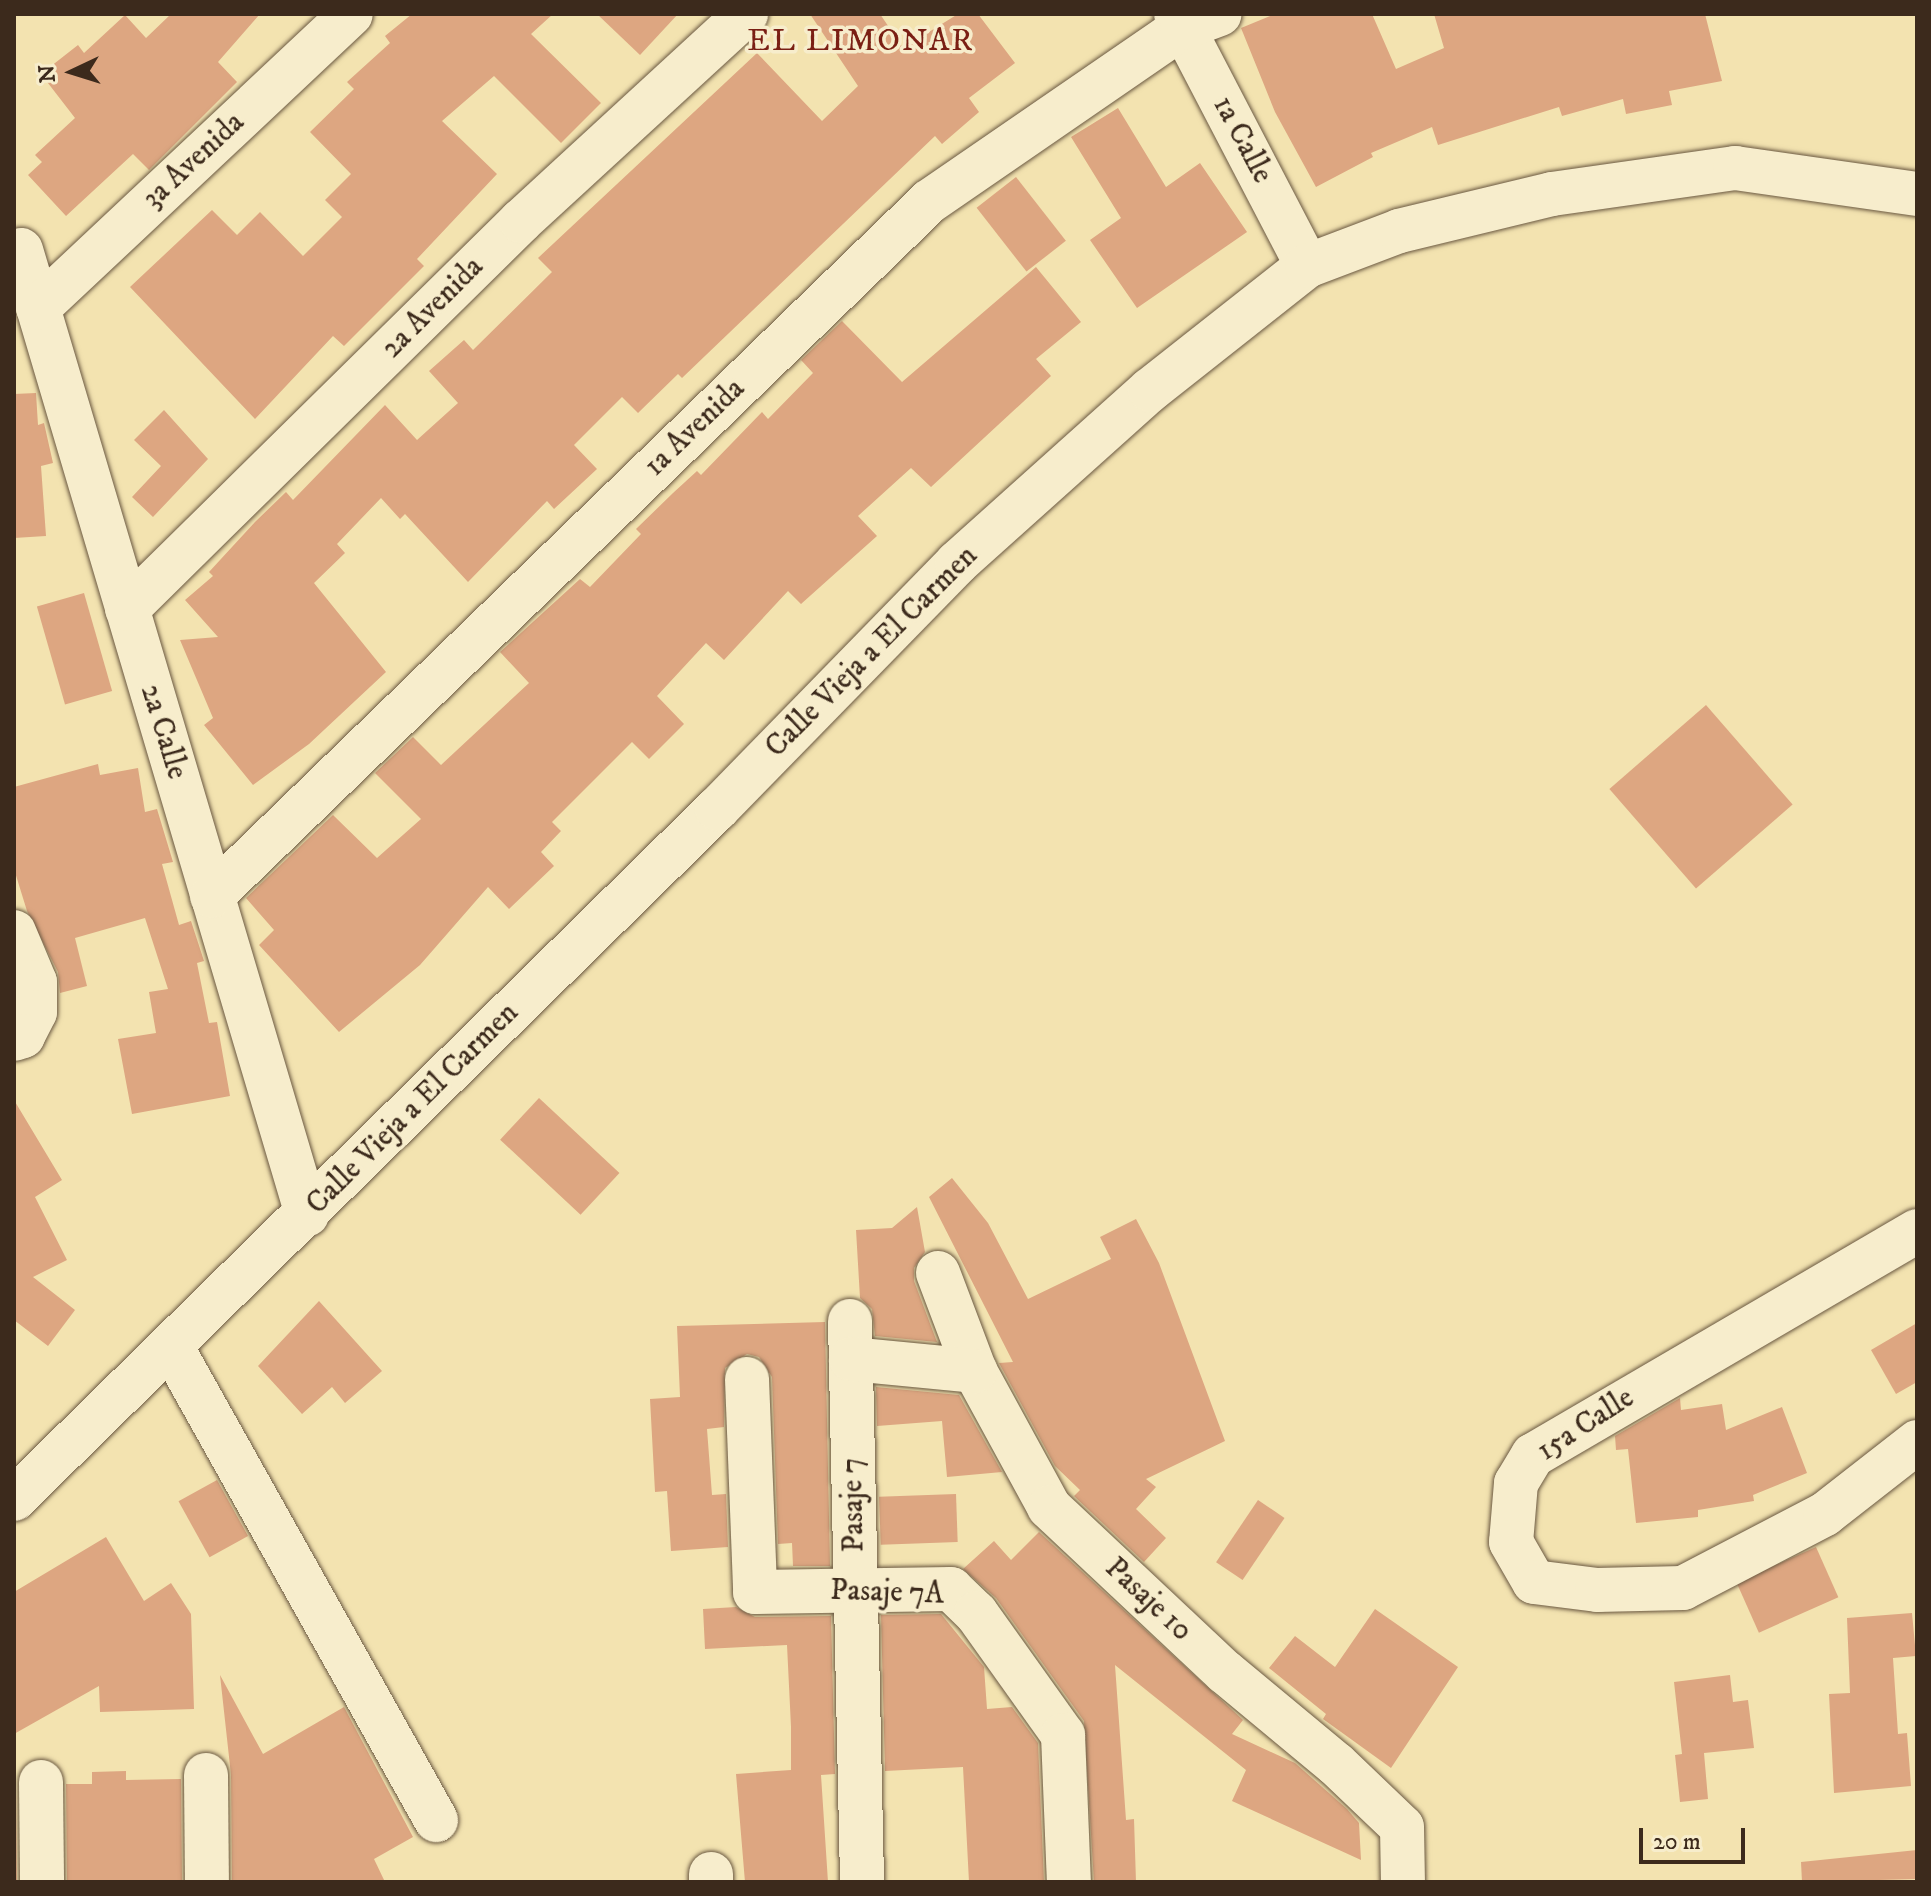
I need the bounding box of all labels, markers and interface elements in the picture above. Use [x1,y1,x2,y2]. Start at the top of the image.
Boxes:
district label: EL LIMONAR [747,22,975,60]
north arrow [32,32,112,112]
text: N [33,64,62,84]
street label: 1a Calle [1204,90,1280,190]
street label: 3a Avenida [136,105,252,217]
street label: 2a Avenida [375,250,491,366]
street label: 1a Avenida [637,372,753,484]
street label: Calle Vieja a El Carmen [758,538,986,766]
street label: 2a Calle [132,680,194,784]
street label: Calle Vieja a El Carmen [299,995,527,1223]
street label: 15a Calle [1531,1381,1641,1469]
street label: Pasaje 7 [835,1457,873,1553]
street label: Pasaje 10 [1097,1551,1199,1649]
street label: Pasaje 7A [829,1573,945,1613]
scale bar [1643,1812,1749,1862]
text: 20 m [1653,1827,1701,1857]

